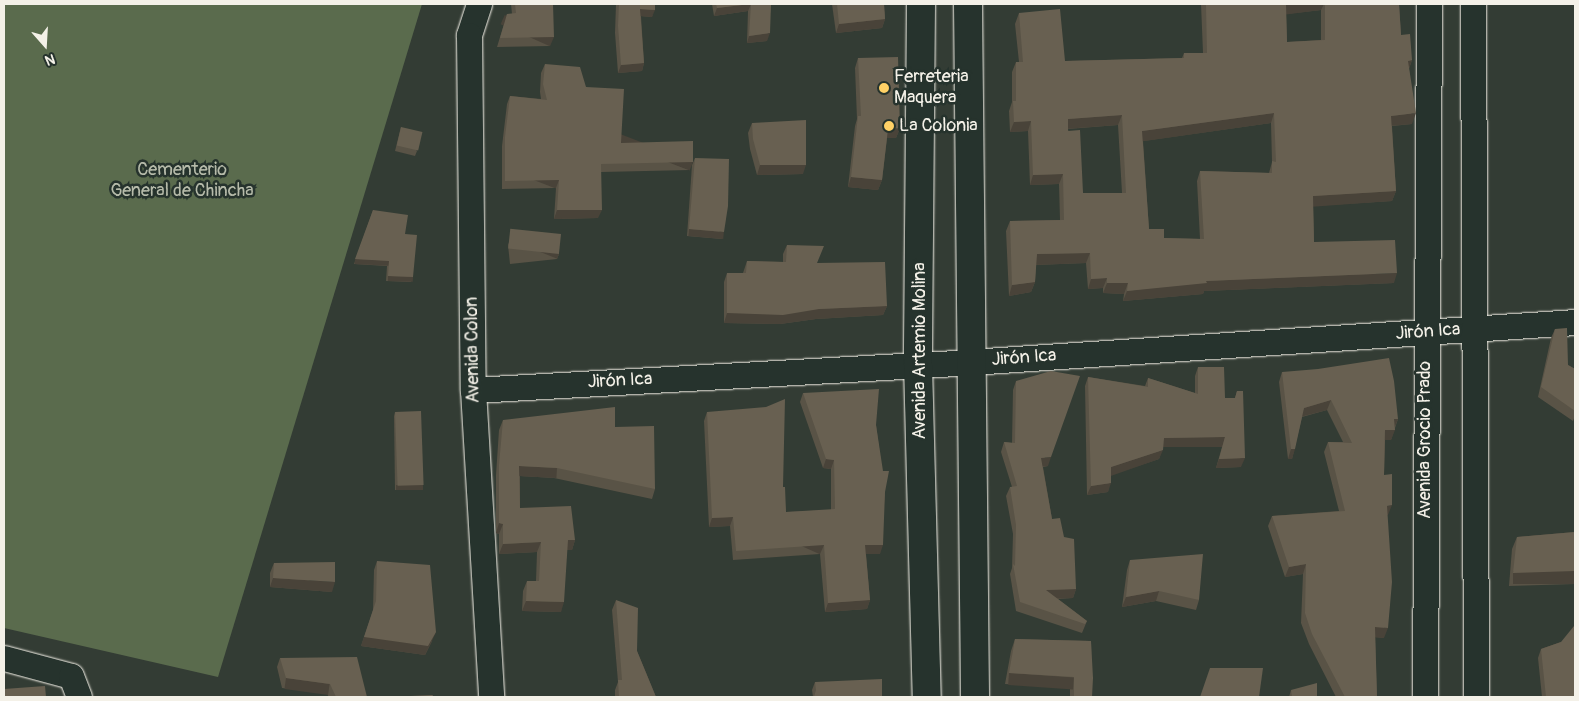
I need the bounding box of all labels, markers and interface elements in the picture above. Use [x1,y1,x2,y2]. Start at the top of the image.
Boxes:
north arrow [20,20,70,70]
text: N [43,50,57,69]
place label: Ferreteria Maquera [894,67,969,110]
marker: Ferreteria Maquera [878,82,890,94]
place label: La Colonia [899,115,978,137]
marker: La Colonia [883,120,895,132]
park label: Cementerio General de Chincha [110,160,254,202]
street label: Avenida Artemio Molina [909,262,931,440]
street label: Avenida Colon [461,297,485,403]
street label: Jirón Ica [1395,319,1461,345]
street label: Jirón Ica [991,345,1057,371]
street label: Avenida Grocio Prado [1414,361,1436,519]
street label: Jirón Ica [587,369,653,393]

